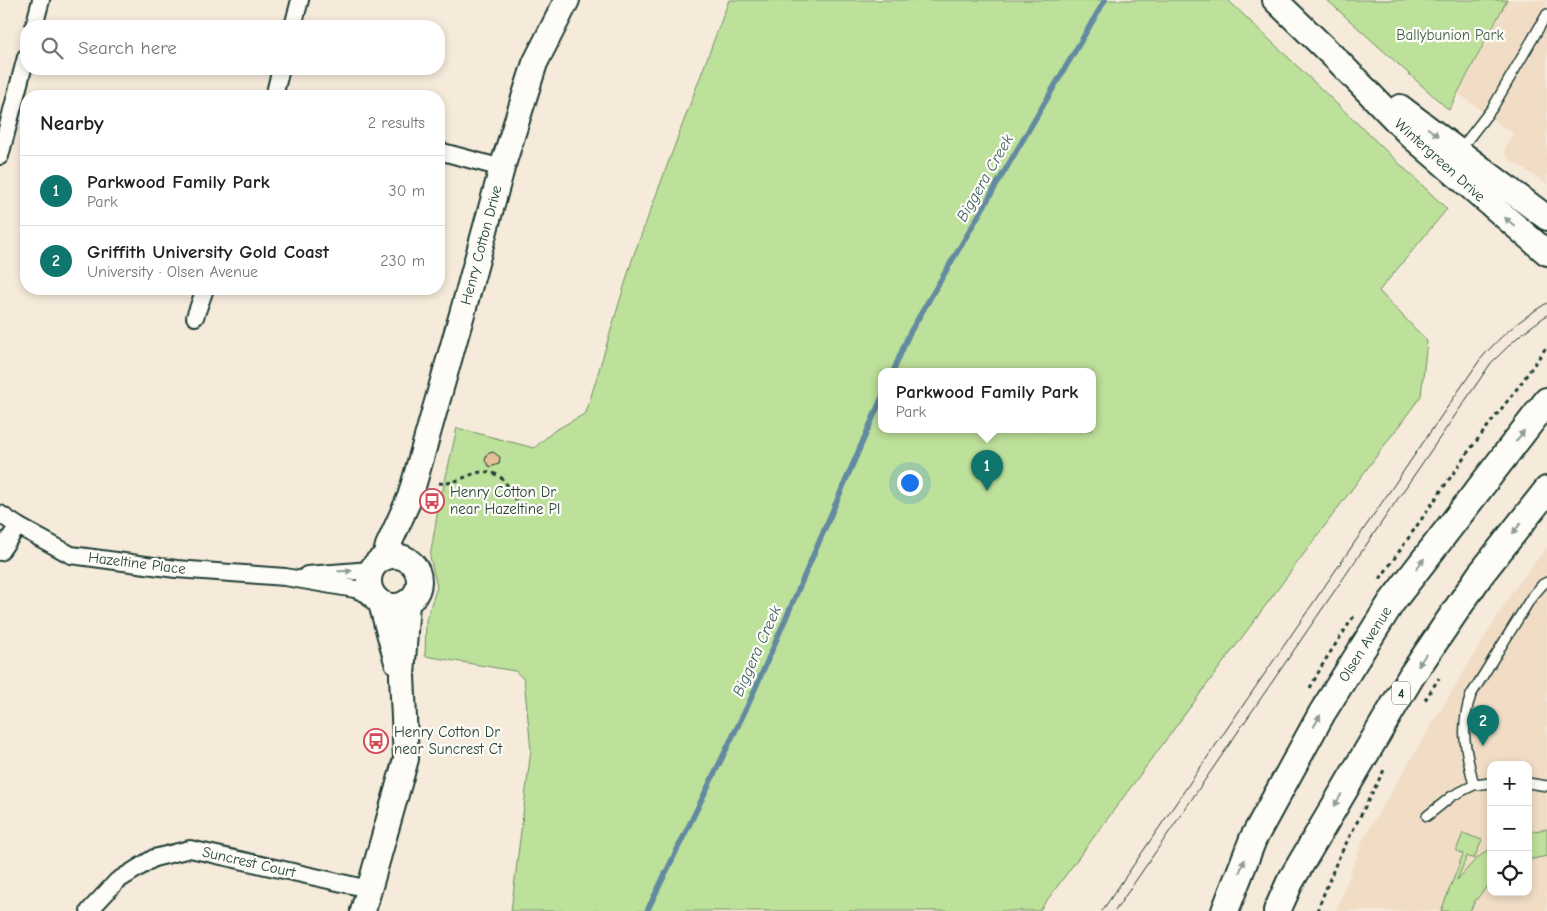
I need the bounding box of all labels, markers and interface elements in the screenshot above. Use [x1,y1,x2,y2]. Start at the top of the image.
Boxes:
search box [20,20,445,75]
park label: Ballybunion Park [1396,26,1505,44]
icon: search [38,34,66,62]
text: Search here [78,37,177,59]
text: Nearby [40,111,104,135]
text: 2 results [368,114,425,132]
street label: Wintergreen Drive [1391,115,1489,206]
one-way arrow [1426,127,1440,137]
water label: Biggera Creek [953,131,1017,225]
text: Parkwood Family Park [87,171,270,193]
text: 1 [53,182,59,200]
text: 30 m [389,182,425,200]
street label: Henry Cotton Drive [456,183,506,307]
text: Park [87,193,118,211]
one-way arrow [1504,216,1516,228]
text: Griffith University Gold Coast [87,241,329,263]
text: 2 [52,252,60,270]
text: 230 m [380,252,425,270]
text: University · Olsen Avenue [87,263,258,281]
popup [878,368,1096,433]
text: Parkwood Family Park [896,381,1078,403]
text: Park [896,403,926,421]
one-way arrow [1514,429,1525,442]
pin: 1 [971,450,1003,491]
your location [897,470,923,496]
place label: Henry Cotton Dr near Hazeltine Pl [450,483,560,518]
bus stop icon: Henry Cotton Dr near Hazeltine Pl [419,488,445,514]
one-way arrow [1511,521,1522,534]
street label: Hazeltine Place [87,548,187,578]
one-way arrow [1415,558,1426,571]
one-way arrow [337,567,353,575]
water label: Biggera Creek [729,603,785,699]
street label: Olsen Avenue [1335,603,1396,685]
one-way arrow [1417,654,1427,667]
road number: 4 [1392,681,1410,704]
pin: 2 [1467,705,1499,746]
one-way arrow [1313,714,1321,729]
place label: Henry Cotton Dr near Suncrest Ct [394,723,503,758]
bus stop icon: Henry Cotton Dr near Suncrest Ct [363,728,389,754]
map controls [1487,761,1532,896]
button: + [1487,761,1532,806]
one-way arrow [1334,793,1343,806]
button: − [1487,806,1532,851]
street label: Suncrest Court [201,843,298,882]
button: locate [1487,851,1532,896]
one-way arrow [1239,858,1247,873]

